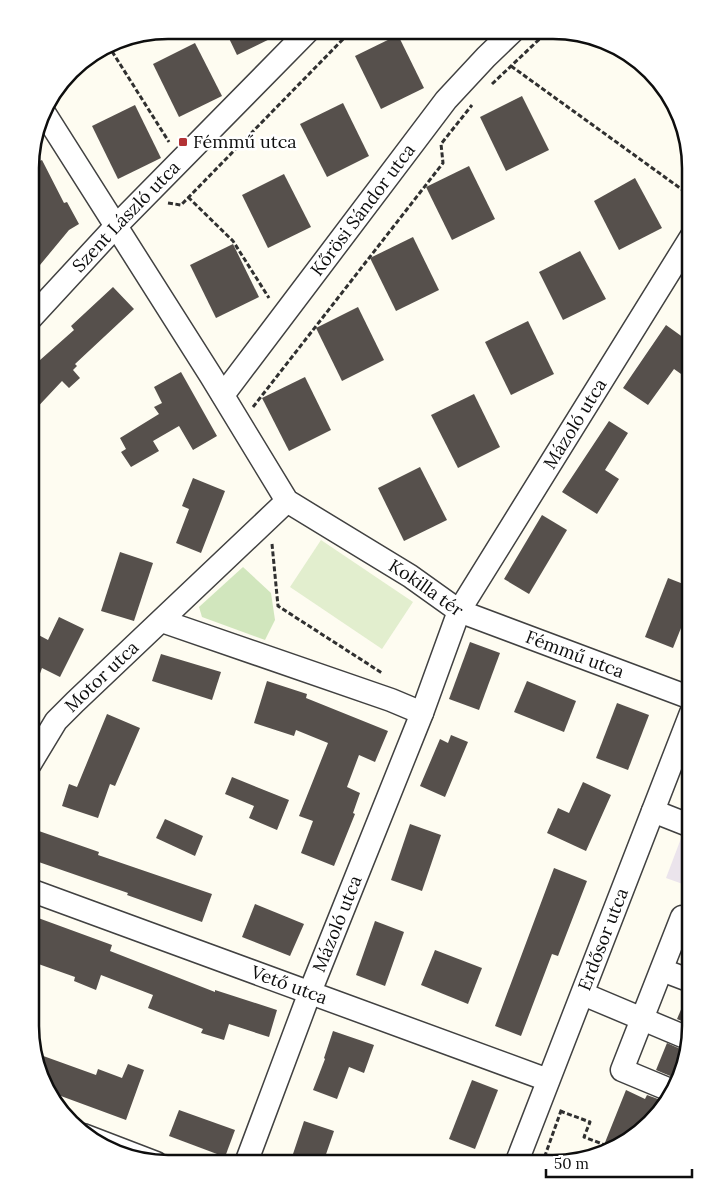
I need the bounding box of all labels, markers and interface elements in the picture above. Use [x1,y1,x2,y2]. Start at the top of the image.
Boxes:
place label: Fémmű utca [193,130,297,153]
marker: Fémmű utca [177,136,189,148]
street label: Kőrösi Sándor utca [305,139,420,280]
street label: Szent László utca [67,156,185,277]
street label: Mázoló utca [538,374,611,473]
street label: Kokilla tér [385,554,468,622]
street label: Fémmű utca [522,625,628,683]
street label: Motor utca [60,636,143,717]
street label: Mázoló utca [307,872,367,975]
street label: Erdősor utca [572,885,633,994]
street label: Vető utca [247,960,331,1009]
scale bar [546,1146,692,1178]
text: 50 m [554,1154,589,1173]

